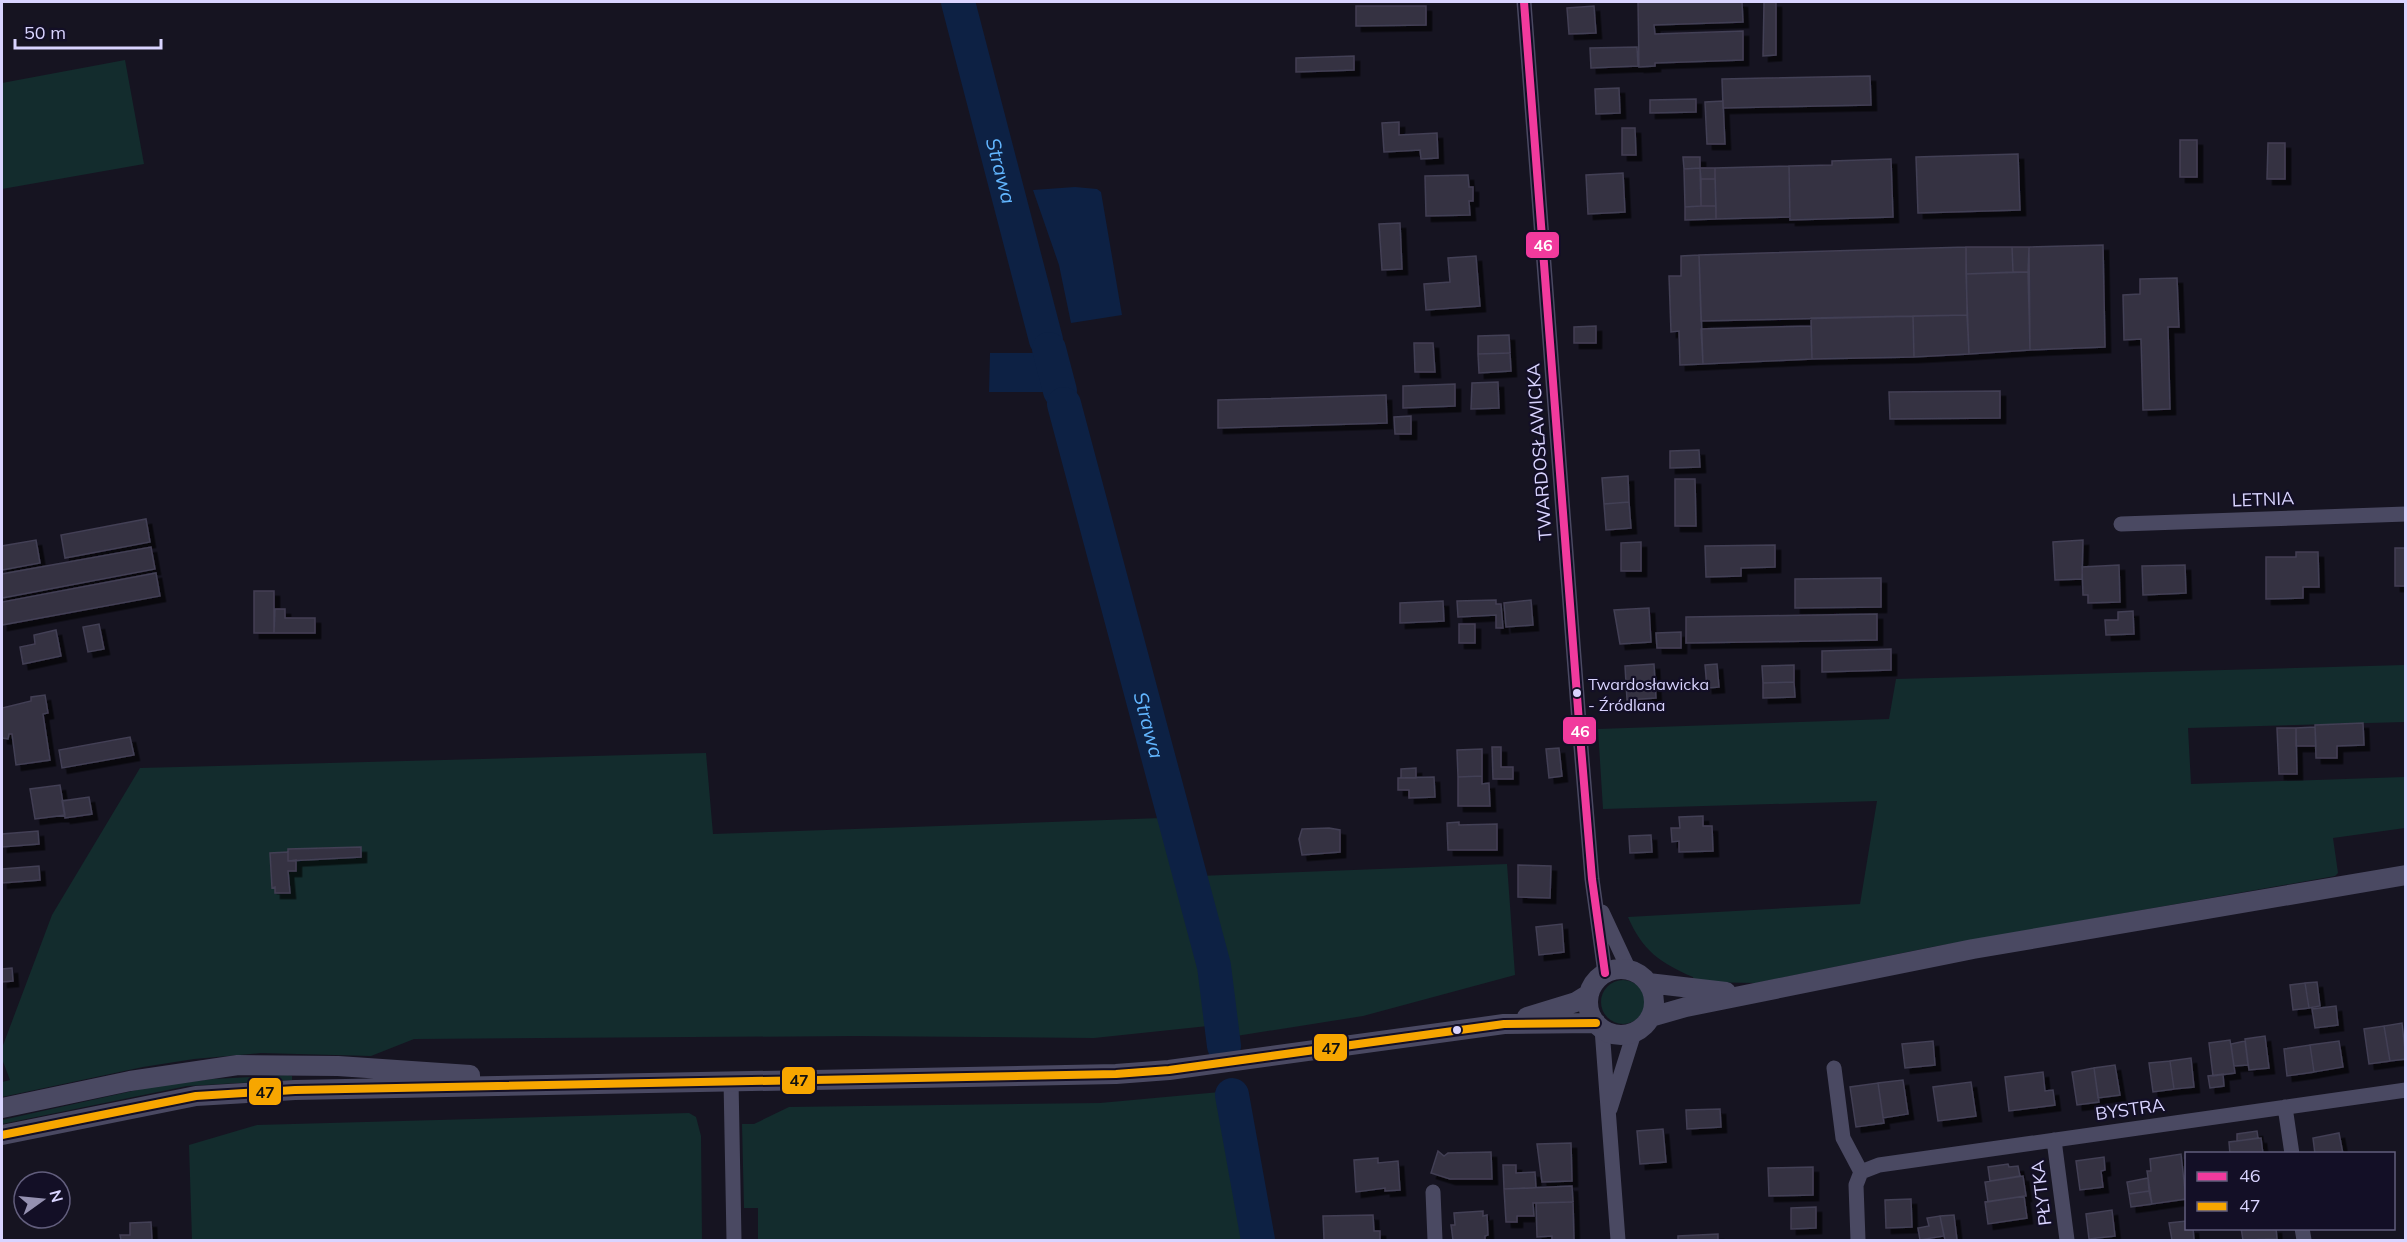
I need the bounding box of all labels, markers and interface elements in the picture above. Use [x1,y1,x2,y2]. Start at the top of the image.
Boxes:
scale bar [15,12,160,50]
text: 50 m [24,21,66,44]
water label: Strawa [981,134,1022,206]
line badge: 46 [1525,231,1560,259]
text: 46 [1533,235,1553,255]
street label: TWARDOSŁAWICKA [1521,363,1557,541]
street label: LETNIA [2231,486,2295,512]
place label: Twardosławicka - Źródlana [1588,674,1709,715]
marker: Twardosławicka - Źródlana [1571,687,1583,699]
water label: Strawa [1129,689,1170,761]
line badge: 46 [1562,716,1597,745]
text: 46 [1570,721,1590,741]
unlabelled marker [1451,1024,1463,1036]
line badge: 47 [1313,1033,1348,1062]
text: 47 [1321,1038,1341,1058]
line badge: 47 [781,1066,816,1095]
text: 47 [789,1070,809,1090]
line badge: 47 [248,1077,282,1106]
text: 47 [255,1082,275,1102]
street label: BYSTRA [2094,1093,2166,1125]
legend [2185,1152,2395,1230]
street label: PŁYTKA [2026,1159,2056,1227]
text: 46 [2239,1164,2261,1187]
north arrow [12,1170,72,1230]
text: N [45,1188,68,1205]
text: 47 [2239,1194,2261,1217]

